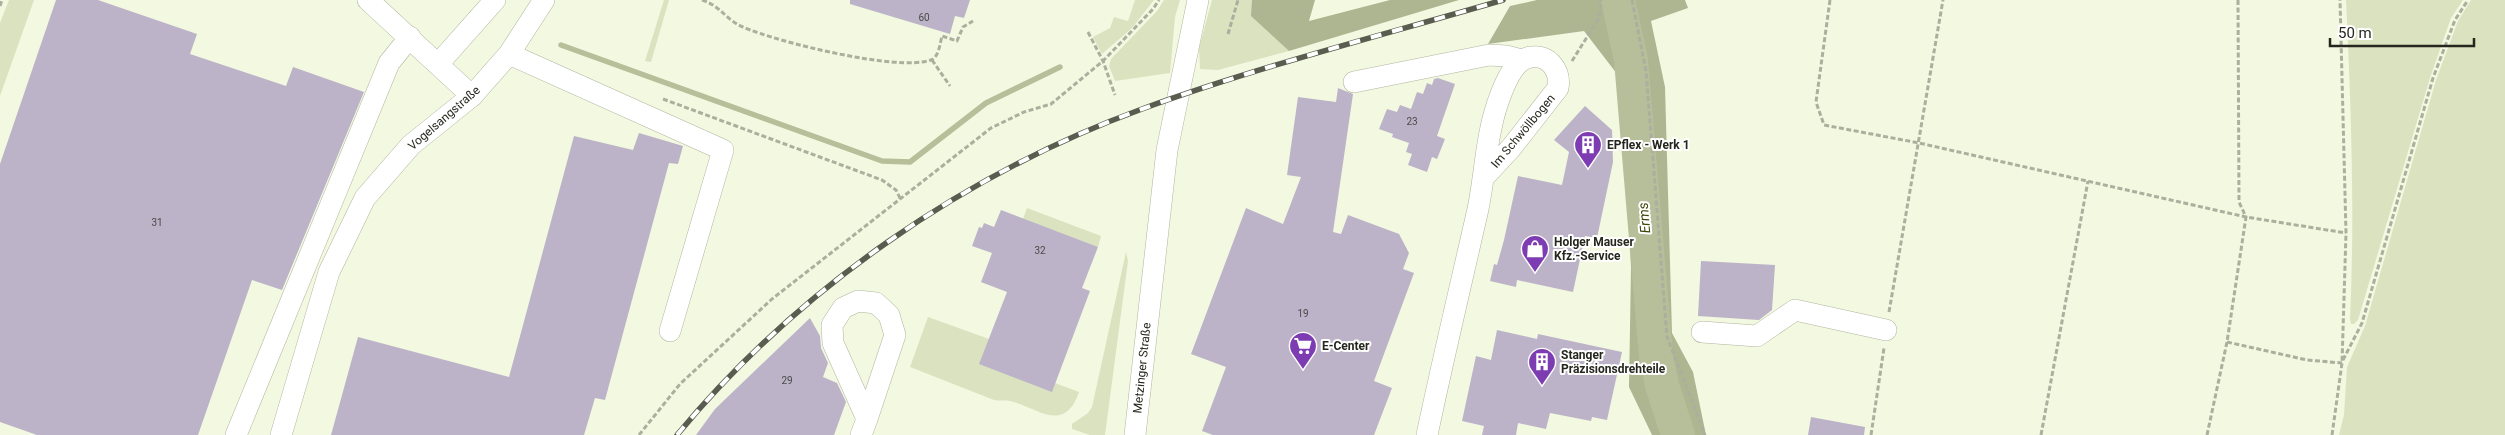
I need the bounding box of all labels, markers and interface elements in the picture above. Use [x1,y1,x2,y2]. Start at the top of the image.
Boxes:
house number: 60 [918,12,930,23]
scale bar [2330,15,2474,47]
text: 50 m [2338,24,2372,42]
street label: Vogelsangstraße [405,83,483,153]
street label: Im Schwöllbogen [1488,91,1558,171]
house number: 23 [1406,116,1418,127]
building icon: EPflex - Werk 1 [1573,130,1603,169]
place label: EPflex - Werk 1 [1607,138,1690,152]
water label: Erms [1635,202,1653,234]
house number: 31 [151,217,163,228]
shop icon: Holger Mauser Kfz.-Service [1520,234,1550,273]
place label: Holger Mauser Kfz.-Service [1554,235,1634,263]
house number: 32 [1034,245,1046,256]
house number: 19 [1297,308,1309,319]
street label: Metzinger Straße [1130,322,1154,414]
supermarket icon: E-Center [1288,331,1318,370]
place label: E-Center [1322,339,1370,353]
building icon: Stanger Präzisionsdrehteile [1527,347,1557,386]
place label: Stanger Präzisionsdrehteile [1561,348,1666,376]
house number: 29 [781,375,793,386]

